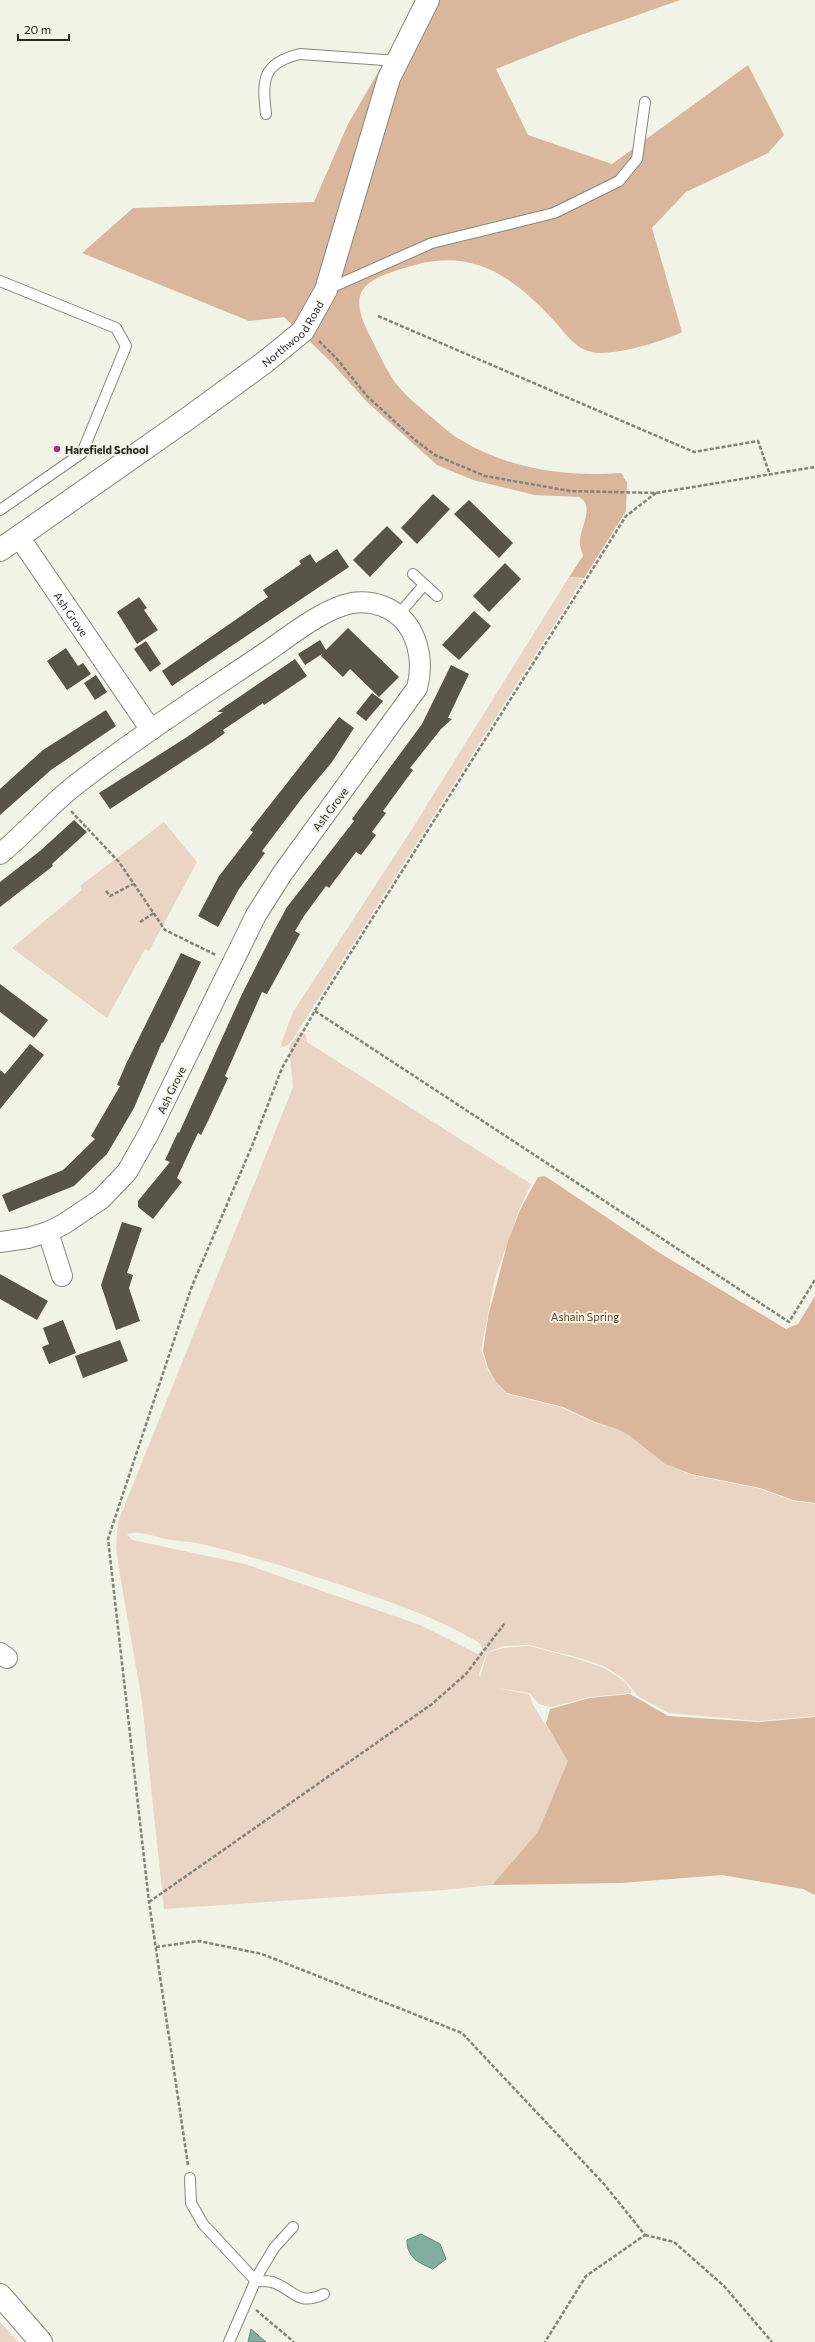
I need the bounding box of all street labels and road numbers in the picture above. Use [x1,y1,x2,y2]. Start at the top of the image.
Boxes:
street label: Northwood Road [259,298,325,369]
street label: Ash Grove [52,589,91,639]
street label: Ash Grove [309,785,351,833]
street label: Ash Grove [154,1064,188,1116]

